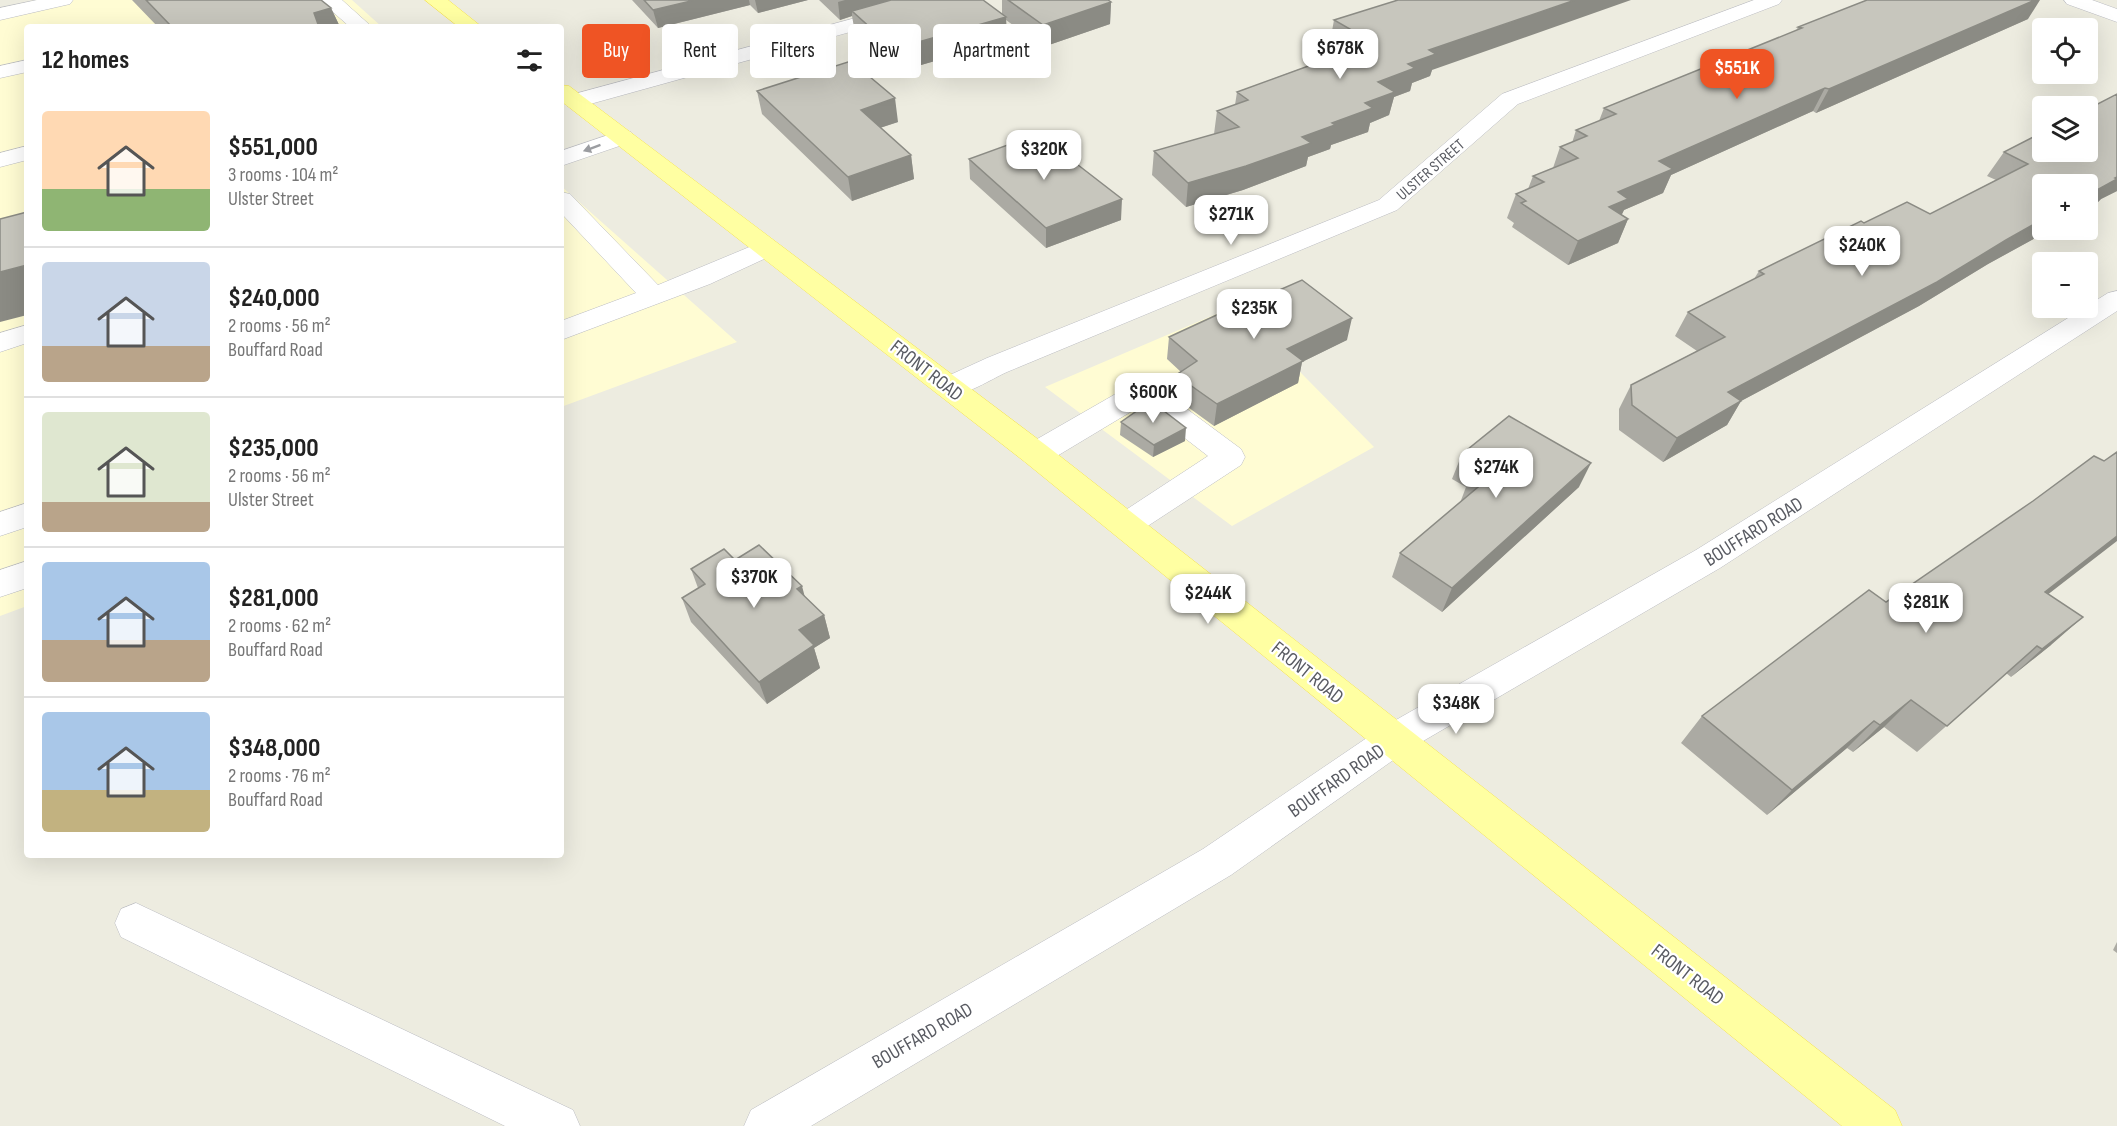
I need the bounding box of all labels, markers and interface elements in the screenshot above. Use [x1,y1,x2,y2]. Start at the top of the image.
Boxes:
map controls [2032,18,2098,318]
button: locate [2032,18,2098,84]
chip: Buy [582,24,650,78]
chip: Rent [662,24,738,78]
chip: Filters [750,24,836,78]
chip: New [848,24,921,78]
chip: Apartment [933,24,1051,78]
pin: $678K [1298,29,1382,80]
text: $678K [1316,36,1364,60]
icon: filters [513,44,546,77]
text: 12 homes [42,45,129,76]
pin: $551K [1695,49,1779,100]
text: $551K [1714,56,1760,80]
button: layers [2032,96,2098,162]
pin: $320K [1002,130,1086,181]
text: $551,000 [228,132,318,163]
icon: home [90,135,162,207]
street label: ULSTER STREET [1393,135,1469,205]
text: $320K [1020,137,1068,161]
one-way arrow [583,144,601,154]
text: 3 rooms · 104 m² [228,163,338,187]
button: + [2032,174,2098,240]
text: Ulster Street [228,187,314,211]
pin: $271K [1189,195,1273,246]
text: $271K [1208,202,1254,226]
pin: $240K [1820,226,1904,277]
text: $240K [1838,233,1886,257]
button: − [2032,252,2098,318]
text: $240,000 [228,283,320,314]
icon: home [90,286,162,358]
pin: $235K [1212,289,1296,340]
text: $235K [1231,296,1277,320]
text: 2 rooms · 56 m² [228,314,331,338]
street label: FRONT ROAD [885,335,968,407]
text: Bouffard Road [228,338,323,362]
pin: $600K [1111,373,1195,424]
text: $600K [1129,380,1177,404]
text: $235,000 [228,433,319,464]
icon: home [90,436,162,508]
pin: $274K [1454,448,1538,499]
text: $274K [1473,455,1519,479]
text: 2 rooms · 56 m² [228,464,331,488]
text: Ulster Street [228,488,314,512]
street label: BOUFFARD ROAD [1700,492,1807,572]
pin: $370K [712,558,796,609]
text: $370K [730,565,778,589]
pin: $244K [1166,574,1250,625]
text: $244K [1184,581,1232,605]
text: $281,000 [228,583,319,614]
pin: $281K [1884,583,1968,634]
icon: home [90,586,162,658]
text: $281K [1903,590,1949,614]
text: 2 rooms · 62 m² [228,614,331,638]
street label: FRONT ROAD [1267,637,1348,709]
text: Bouffard Road [228,638,323,662]
pin: $348K [1414,684,1498,735]
text: $348K [1432,691,1480,715]
text: $348,000 [228,733,320,764]
icon: home [90,736,162,808]
street label: BOUFFARD ROAD [1284,739,1389,823]
text: 2 rooms · 76 m² [228,764,331,788]
text: Bouffard Road [228,788,323,812]
street label: FRONT ROAD [1646,939,1729,1011]
street label: BOUFFARD ROAD [868,997,977,1074]

